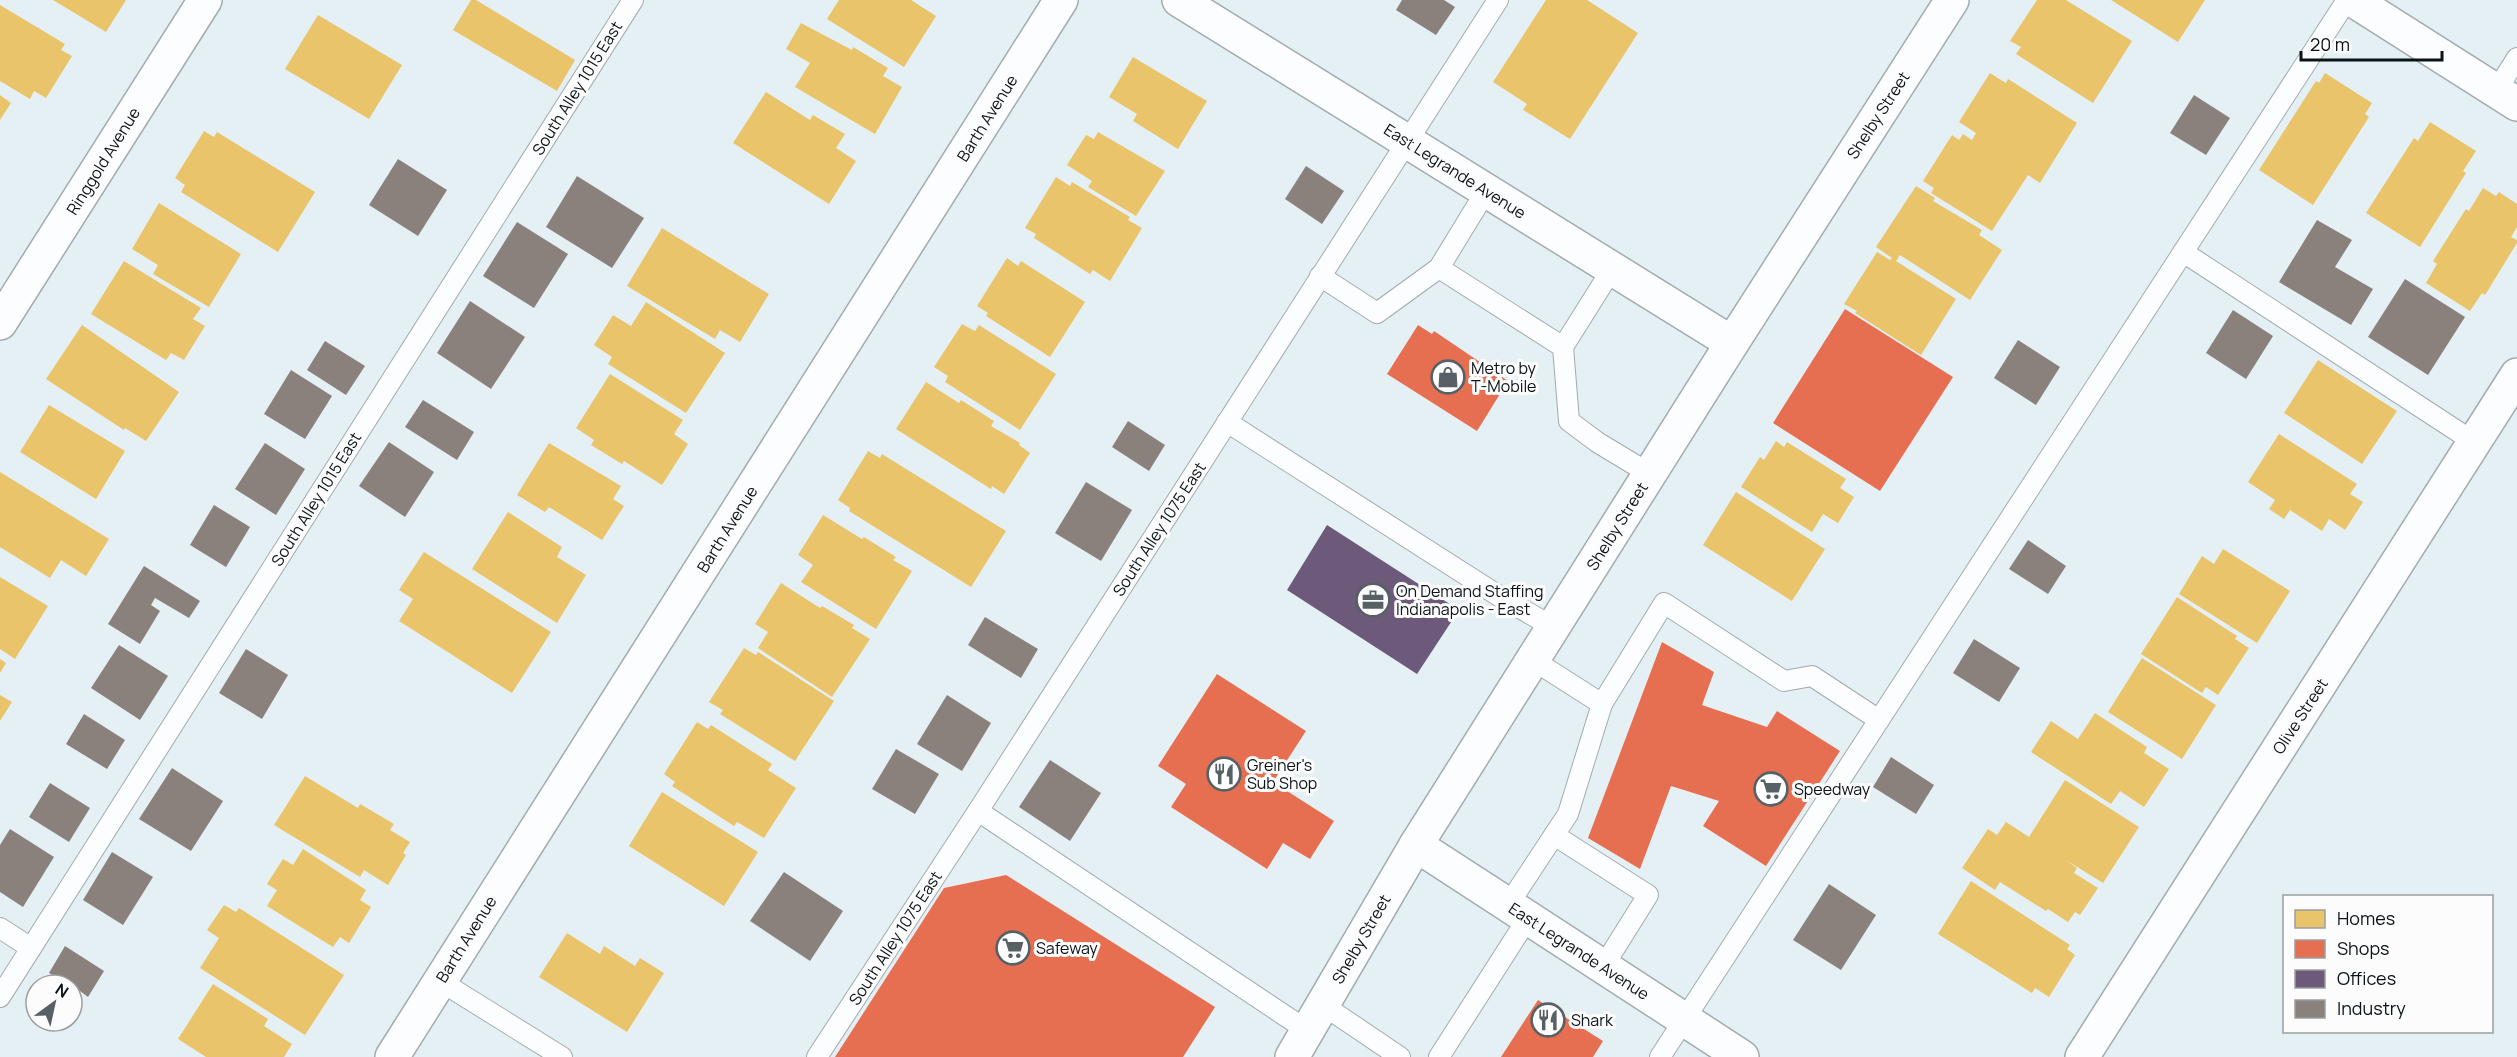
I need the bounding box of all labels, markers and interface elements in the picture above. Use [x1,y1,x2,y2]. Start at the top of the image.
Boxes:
street label: South Alley 1015 East [527,17,627,159]
scale bar [2301,24,2442,62]
text: 20 m [2310,32,2350,56]
street label: Shelby Street [1842,67,1914,163]
street label: Barth Avenue [952,70,1022,166]
street label: Ringgold Avenue [61,103,145,219]
street label: East Legrande Avenue [1380,118,1530,224]
place label: Metro by T-Mobile [1471,357,1537,397]
shop icon: Metro by T-Mobile [1430,359,1466,395]
street label: South Alley 1015 East [266,428,366,570]
street label: South Alley 1075 East [1107,458,1211,600]
street label: Shelby Street [1581,478,1653,574]
street label: Barth Avenue [692,481,762,577]
place label: On Demand Staffing Indianapolis - East [1396,580,1543,620]
office icon: On Demand Staffing Indianapolis - East [1355,582,1391,618]
street label: Olive Street [2267,674,2333,758]
place label: Greiner's Sub Shop [1247,754,1317,794]
restaurant icon: Greiner's Sub Shop [1206,756,1242,792]
supermarket icon: Speedway [1753,771,1789,807]
place label: Speedway [1794,778,1871,800]
street label: South Alley 1075 East [843,867,947,1009]
street label: Shelby Street [1326,890,1396,988]
street label: Barth Avenue [431,891,501,987]
legend [2283,895,2493,1033]
street label: East Legrande Avenue [1504,897,1654,1005]
text: Homes [2337,906,2395,930]
supermarket icon: Safeway [995,930,1031,966]
text: Shops [2337,936,2389,960]
place label: Safeway [1036,937,1098,959]
text: Offices [2337,966,2396,990]
north arrow [24,973,84,1033]
text: N [51,978,73,1003]
text: Industry [2337,996,2406,1020]
restaurant icon: Shark [1530,1002,1566,1038]
place label: Shark [1571,1009,1614,1031]

